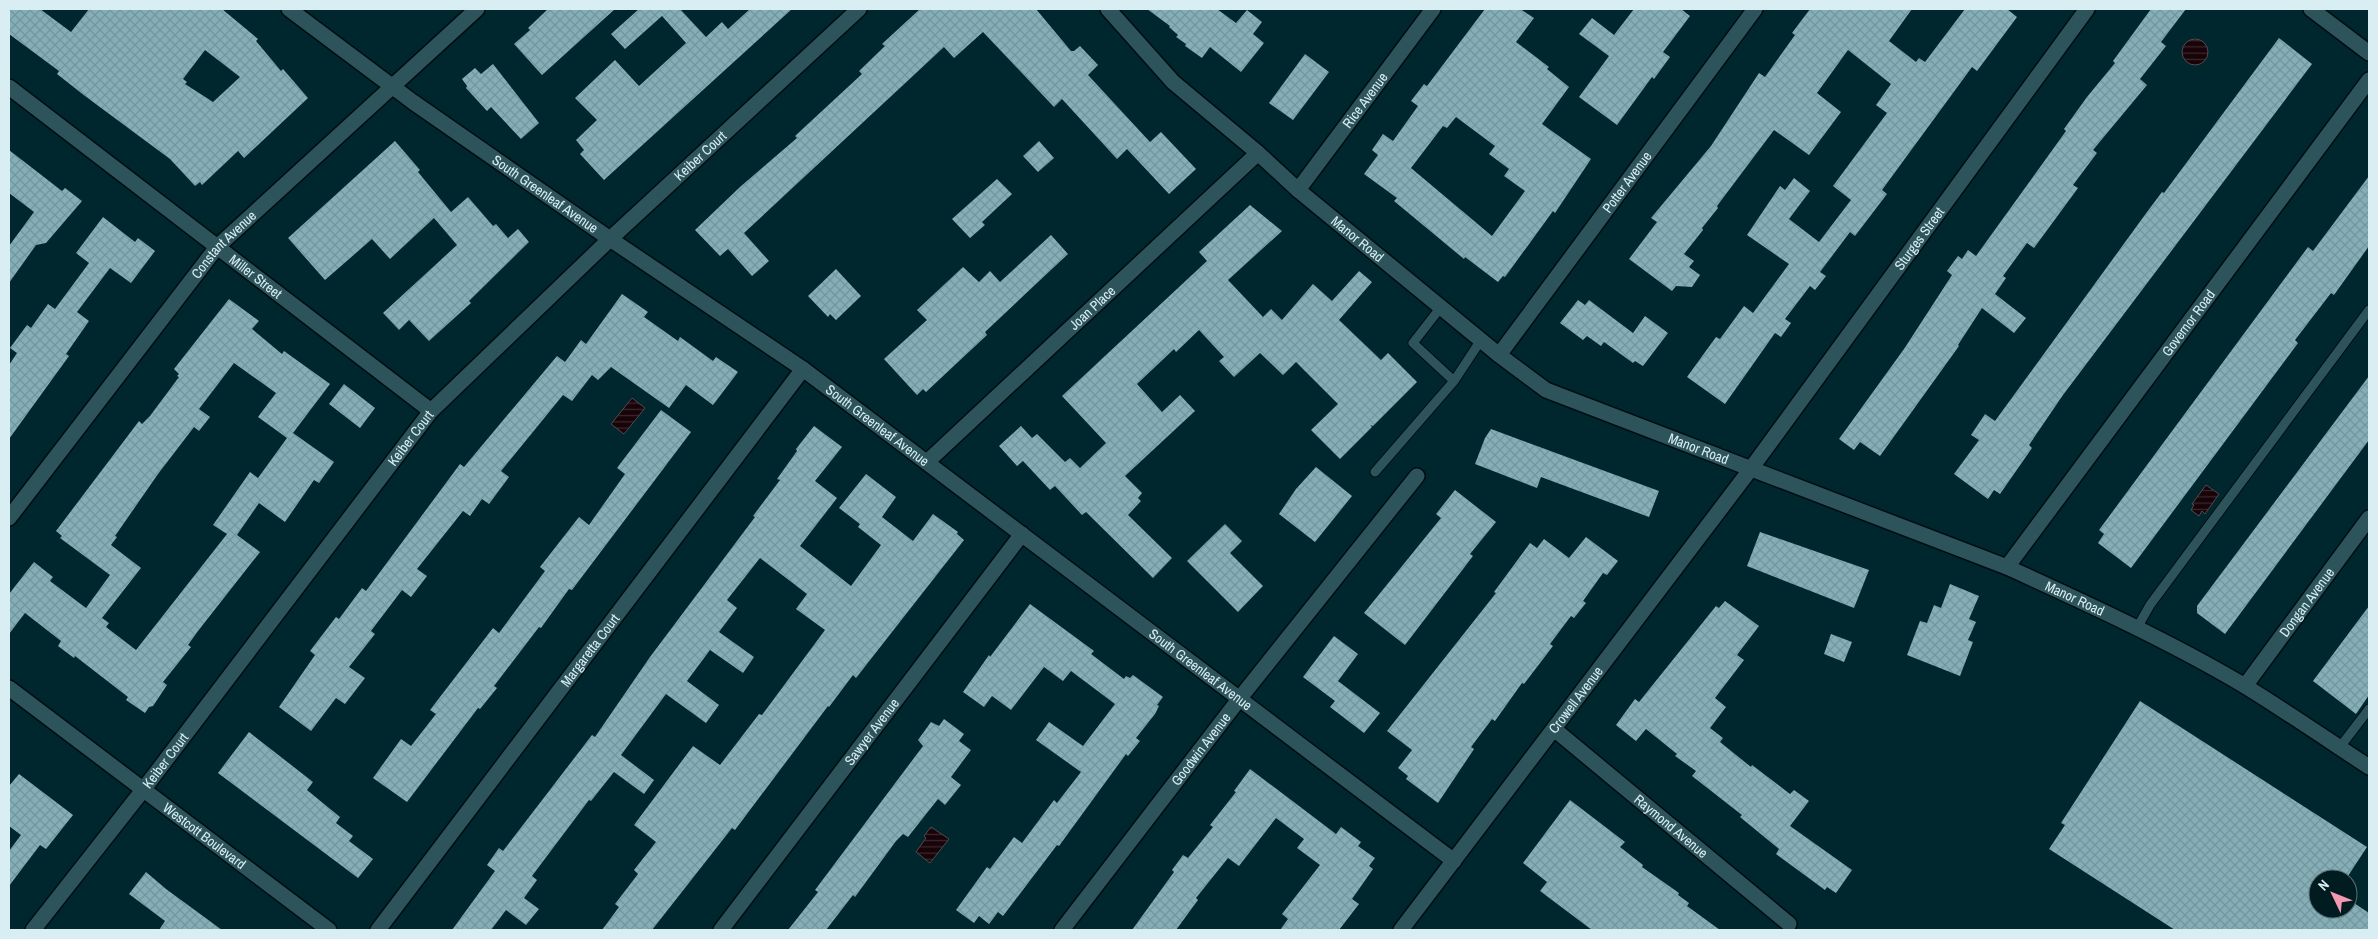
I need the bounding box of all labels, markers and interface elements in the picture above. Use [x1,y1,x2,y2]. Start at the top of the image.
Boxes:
street label: Rice Avenue [1338,69,1392,132]
street label: Keiber Court [670,127,730,184]
street label: Potter Avenue [1598,148,1656,216]
street label: South Greenleaf Avenue [489,151,602,237]
street label: Sturges Street [1890,204,1948,274]
street label: Constant Avenue [187,207,260,282]
street label: Manor Road [1327,212,1388,266]
street label: Miller Street [226,250,286,302]
street label: Joan Place [1065,282,1119,334]
street label: Governor Road [2158,286,2219,360]
street label: South Greenleaf Avenue [822,380,933,470]
street label: Keiber Court [384,407,437,470]
street label: Manor Road [1666,429,1731,468]
street label: Dongan Avenue [2275,564,2338,640]
street label: Manor Road [2042,577,2107,620]
street label: Margaretta Court [557,610,623,690]
street label: South Greenleaf Avenue [1145,625,1256,714]
street label: Crowell Avenue [1544,663,1607,737]
street label: Sawyer Avenue [840,695,903,769]
street label: Goodwin Avenue [1167,709,1235,789]
street label: Keiber Court [138,729,192,792]
street label: Raymond Avenue [1630,790,1712,862]
street label: Westcott Boulevard [159,799,250,873]
north arrow [2308,869,2358,919]
text: N [2314,876,2333,894]

